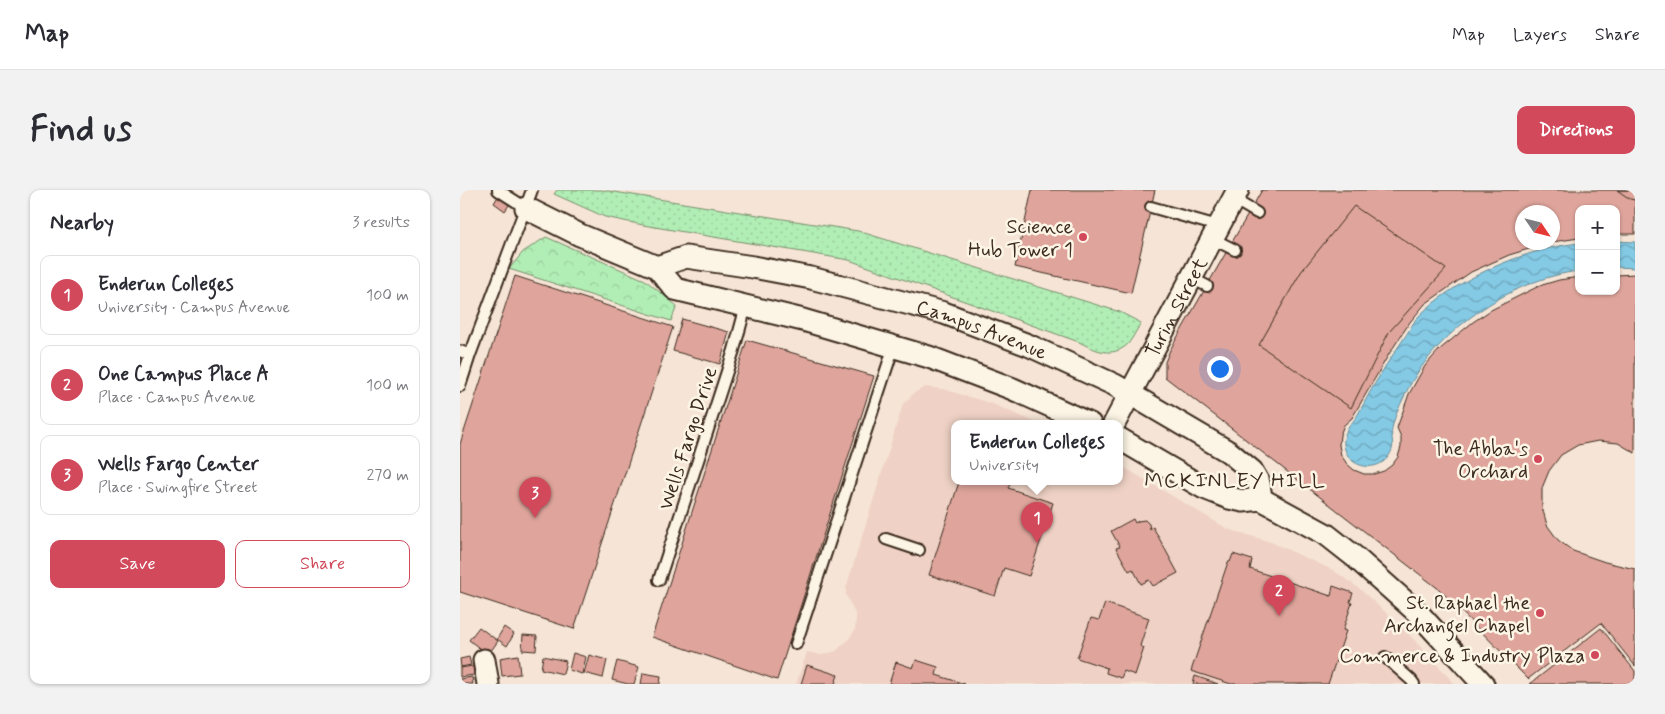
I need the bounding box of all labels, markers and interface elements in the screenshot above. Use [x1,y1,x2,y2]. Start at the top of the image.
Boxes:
text: Map [25,19,69,50]
text: Map [1452,23,1485,47]
text: Layers [1513,23,1567,47]
text: Share [1595,23,1640,47]
button: Directions [1517,106,1635,154]
text: Find us [30,107,132,153]
north arrow [1515,205,1560,250]
map controls [1575,205,1620,295]
button: + [1575,205,1620,250]
text: Nearby [50,209,114,237]
text: 3 results [352,212,410,233]
place label: Science Hub Tower 1 [968,214,1073,264]
marker: Science Hub Tower 1 [1077,231,1089,243]
button: − [1575,250,1620,295]
street label: Turin Street [1140,253,1215,363]
text: Enderun Colleges [98,272,233,297]
text: 1 [63,285,71,306]
text: 100 m [366,285,409,306]
street label: Campus Avenue [913,294,1051,367]
text: University · Campus Avenue [98,297,290,318]
your location [1207,356,1233,382]
text: One Campus Place A [98,362,269,387]
street label: Wells Fargo Drive [653,363,724,514]
text: 2 [63,375,71,396]
text: 100 m [366,375,409,396]
text: Place · Campus Avenue [98,387,256,408]
popup [951,420,1123,485]
text: Enderun Colleges [969,430,1105,455]
place label: The Abba's Orchard [1433,436,1528,486]
text: Wells Fargo Center [98,452,259,477]
marker: The Abba's Orchard [1532,453,1544,465]
text: University [969,455,1039,476]
text: 3 [63,465,71,486]
text: 270 m [366,465,409,486]
district label: MCKINLEY HILL [1144,467,1326,495]
text: Place · Swingfire Street [98,477,257,498]
pin: 3 [519,477,551,518]
pin: 1 [1021,502,1053,543]
button: Save [50,540,225,588]
button: Share [235,540,410,588]
pin: 2 [1263,575,1295,616]
place label: St. Raphael the Archangel Chapel [1384,590,1530,642]
marker: St. Raphael the Archangel Chapel [1534,607,1546,619]
place label: Commerce & Industry Plaza [1339,643,1585,670]
marker: Commerce & Industry Plaza [1589,649,1601,661]

